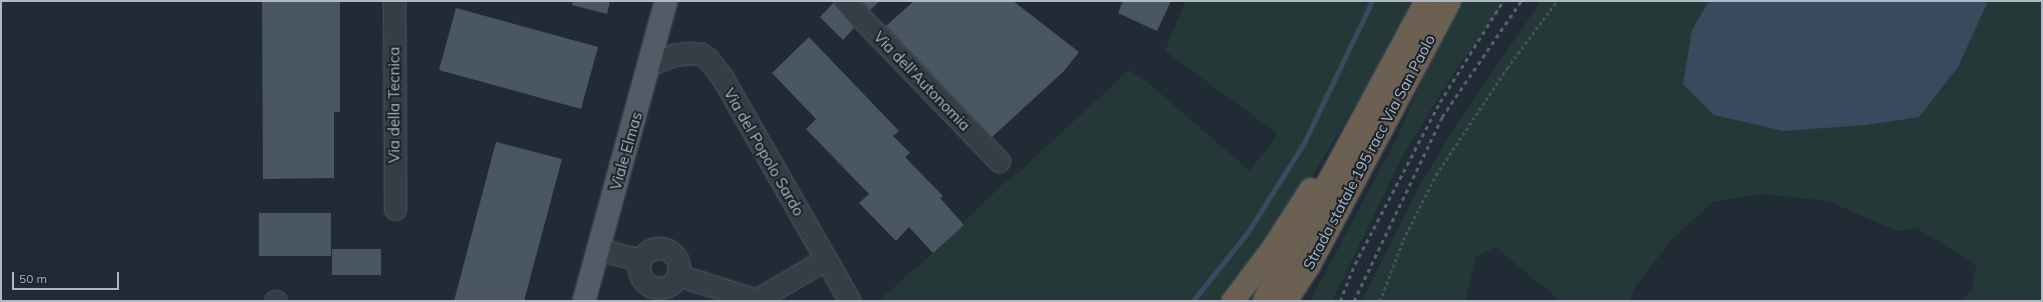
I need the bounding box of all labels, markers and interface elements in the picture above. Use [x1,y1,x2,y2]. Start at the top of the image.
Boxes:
street label: Via dell'Autonomia [870,28,974,134]
street label: Strada statale 195 racc Via San Paolo [1299,32,1439,272]
street label: Via della Tecnica [385,47,403,163]
street label: Via del Popolo Sardo [720,85,808,219]
street label: Viale Elmas [606,110,646,192]
scale bar [14,264,121,290]
text: 50 m [19,271,47,286]

